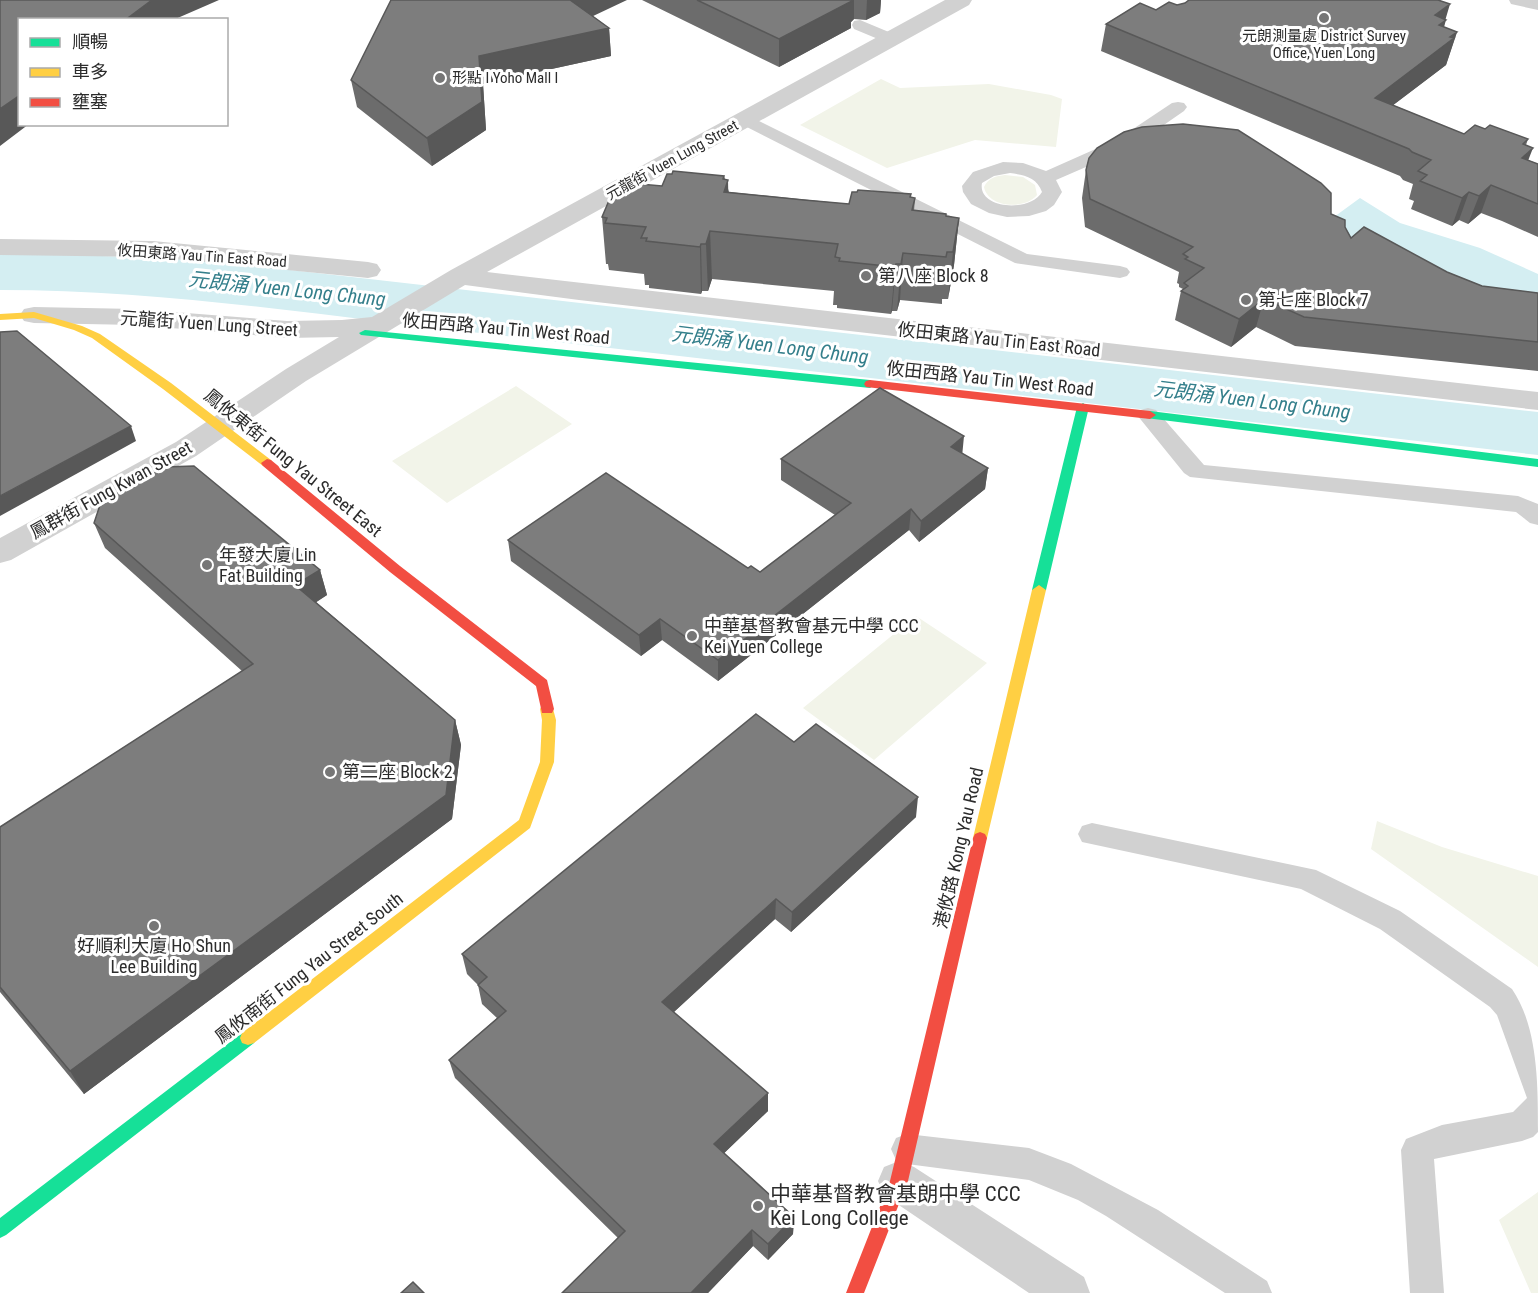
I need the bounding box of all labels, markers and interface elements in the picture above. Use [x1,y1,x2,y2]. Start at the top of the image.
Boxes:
marker: 元朗測量處 District Survey Office, Yuen Long [1317,11,1331,25]
legend [18,18,228,126]
place label: 元朗測量處 District Survey Office, Yuen Long [1242,27,1406,62]
text: 順暢 [72,31,108,52]
text: 車多 [72,61,108,82]
place label: 形點 I Yoho Mall I [452,69,558,87]
marker: 形點 I Yoho Mall I [433,71,447,85]
text: 壅塞 [72,91,108,112]
street label: 元龍街 Yuen Lung Street [603,116,741,204]
street label: 攸田東路 Yau Tin East Road [117,241,287,271]
place label: 第八座 Block 8 [878,265,989,286]
water label: 元朗涌 Yuen Long Chung [187,267,387,311]
marker: 第八座 Block 8 [859,269,873,283]
place label: 第七座 Block 7 [1258,289,1369,310]
marker: 第七座 Block 7 [1239,293,1253,307]
street label: 元龍街 Yuen Lung Street [120,307,299,340]
street label: 攸田西路 Yau Tin West Road [401,309,611,348]
street label: 攸田東路 Yau Tin East Road [897,318,1101,361]
water label: 元朗涌 Yuen Long Chung [670,321,870,369]
street label: 攸田西路 Yau Tin West Road [885,357,1095,400]
water label: 元朗涌 Yuen Long Chung [1152,376,1352,424]
street label: 鳳攸東街 Fung Yau Street East [200,384,386,541]
street label: 鳳群街 Fung Kwan Street [26,436,195,543]
place label: 年發大廈 Lin Fat Building [219,544,317,586]
marker: 年發大廈 Lin Fat Building [200,558,214,572]
place label: 中華基督教會基元中學 CCC Kei Yuen College [704,615,919,657]
marker: 中華基督教會基元中學 CCC Kei Yuen College [685,629,699,643]
place label: 第二座 Block 2 [342,761,453,782]
marker: 第二座 Block 2 [323,765,337,779]
street label: 港攸路 Kong Yau Road [930,765,987,931]
street label: 鳳攸南街 Fung Yau Street South [211,888,407,1048]
marker: 好順利大廈 Ho Shun Lee Building [147,919,161,933]
place label: 好順利大廈 Ho Shun Lee Building [77,935,231,977]
place label: 中華基督教會基朗中學 CCC Kei Long College [770,1182,1021,1230]
marker: 中華基督教會基朗中學 CCC Kei Long College [751,1199,765,1213]

